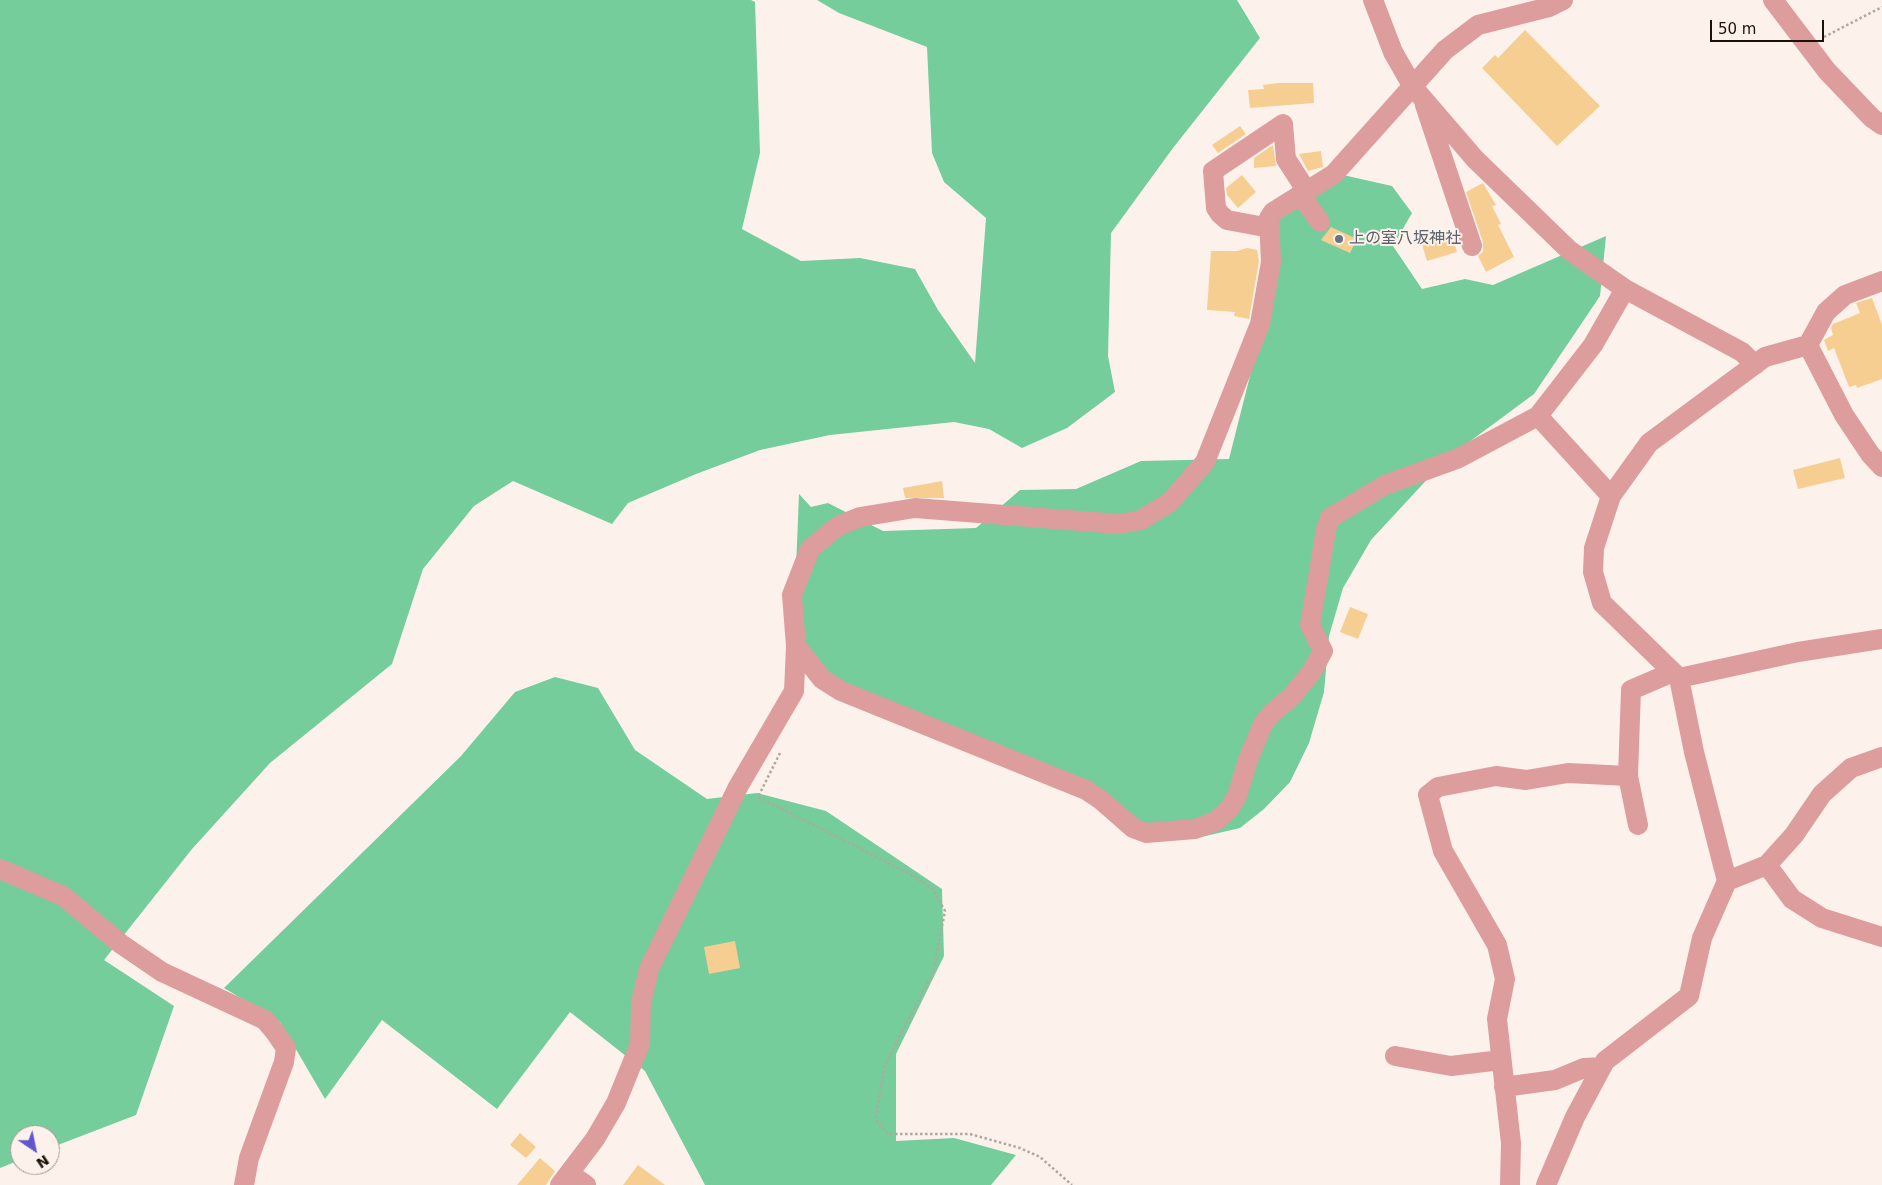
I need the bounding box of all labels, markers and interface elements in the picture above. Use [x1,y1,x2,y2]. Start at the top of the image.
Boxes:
scale bar [1712,10,1826,42]
text: 50 m [1718,20,1756,38]
place label: 上の室八坂神社 [1349,229,1461,249]
marker: 上の室八坂神社 [1333,233,1345,245]
north arrow [10,1125,60,1175]
text: N [33,1152,52,1172]

